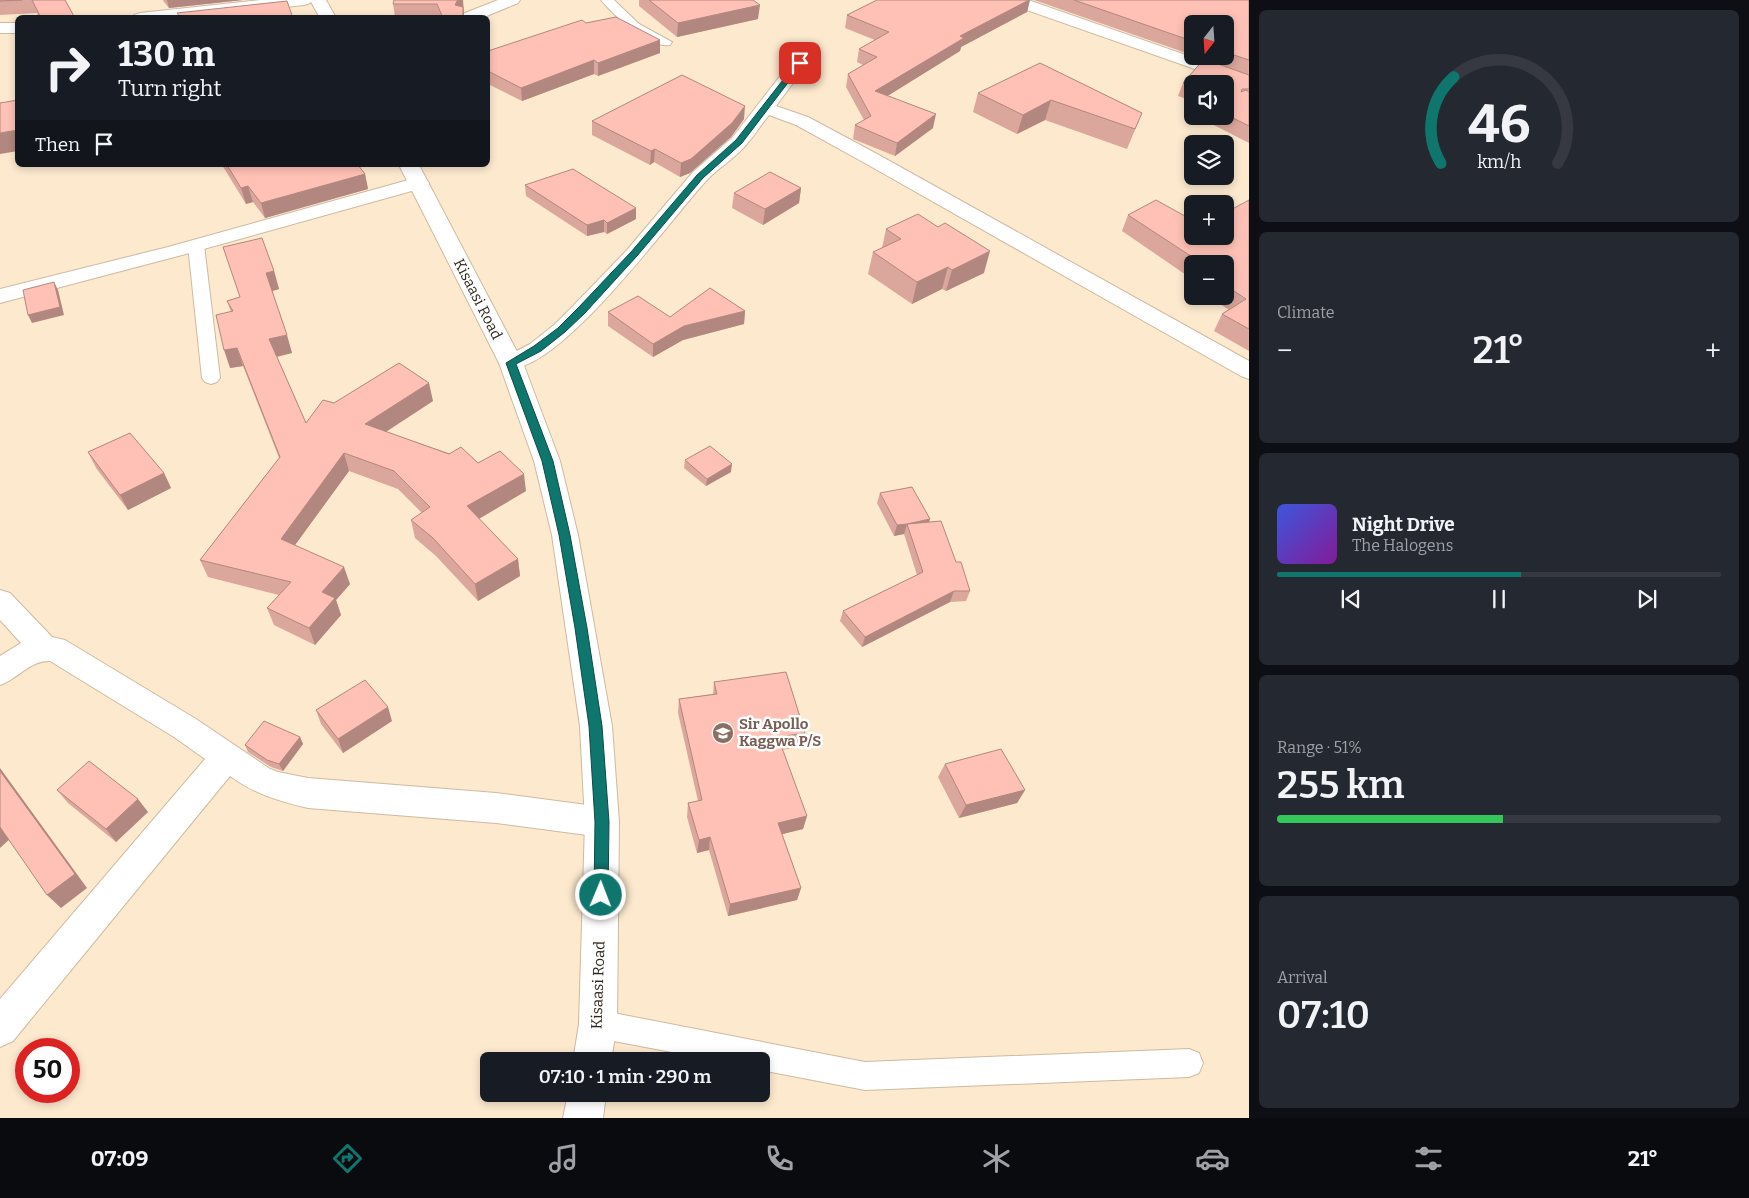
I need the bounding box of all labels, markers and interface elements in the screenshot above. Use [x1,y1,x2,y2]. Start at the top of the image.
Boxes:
north arrow [1184,15,1234,65]
map controls [1184,15,1234,305]
text: 130 m [118,33,215,75]
icon: right [35,35,100,100]
pin [779,42,821,84]
icon: arrive [786,49,814,77]
text: Turn right [118,75,221,102]
button: sound [1184,75,1234,125]
text: 46 [1468,93,1530,156]
icon: arrive [90,130,118,158]
text: Then [35,133,80,156]
button: layers [1184,135,1234,185]
text: km/h [1477,151,1521,173]
button: + [1184,195,1234,245]
button: − [1184,255,1234,305]
street label: Kisaasi Road [450,256,506,343]
text: Climate [1277,303,1335,322]
text: 21° [1473,327,1525,373]
text: − [1277,334,1292,367]
text: + [1705,334,1721,367]
text: Night Drive [1352,513,1455,536]
text: The Halogens [1352,536,1453,555]
icon: previous [1337,585,1365,613]
icon: pause [1485,585,1513,613]
icon: next [1633,585,1661,613]
place label: Sir Apollo Kaggwa P/S [739,715,821,750]
school or university icon: Sir Apollo Kaggwa P/S [711,721,735,745]
text: Range · 51% [1277,738,1362,757]
text: 255 km [1277,762,1404,808]
position arrow [574,868,626,920]
street label: Kisaasi Road [587,940,609,1029]
text: Arrival [1277,968,1328,987]
text: 07:10 [1277,992,1370,1038]
speed limit sign: 50 [15,1038,80,1103]
text: 07:10 · 1 min · 290 m [539,1065,711,1088]
icon: directions [330,1141,365,1176]
icon: music [546,1141,581,1176]
icon: phone [762,1141,797,1176]
icon: climate [979,1141,1014,1176]
icon: car [1195,1141,1230,1176]
icon: filters [1411,1141,1446,1176]
text: 07:09 [91,1145,149,1172]
text: 21° [1628,1145,1658,1172]

